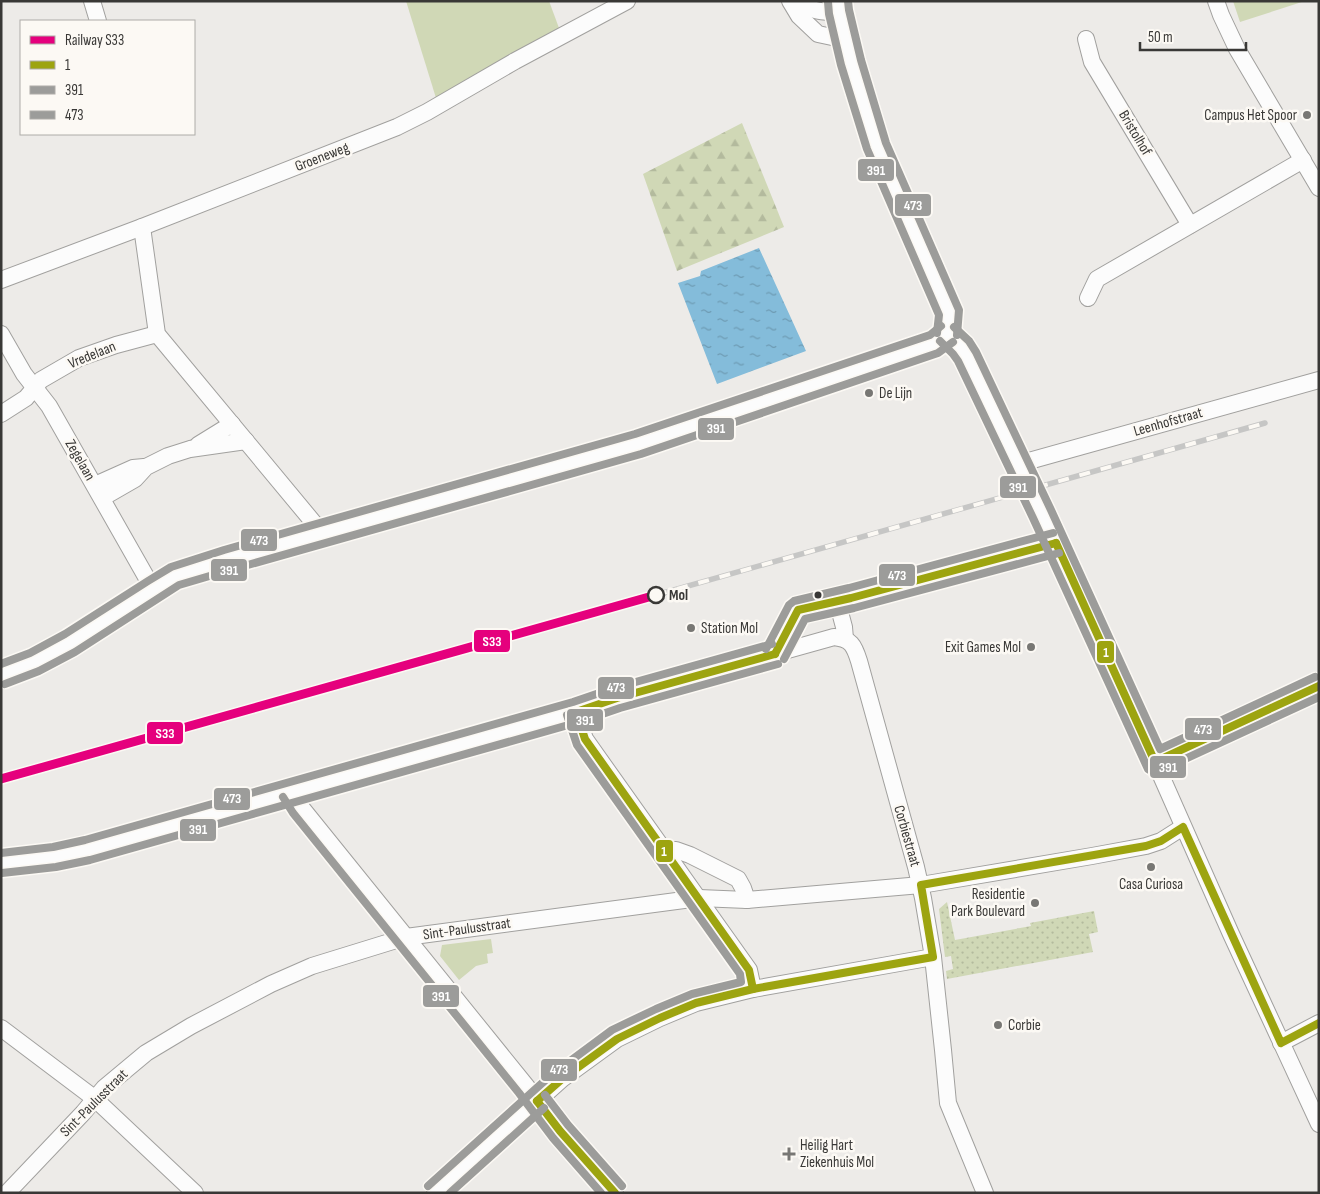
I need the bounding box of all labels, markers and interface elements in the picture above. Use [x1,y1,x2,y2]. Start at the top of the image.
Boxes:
legend [20,20,195,135]
scale bar [1140,20,1246,52]
text: 50 m [1148,28,1173,47]
text: Railway S33 [65,31,124,50]
text: 1 [65,56,71,75]
text: 391 [65,81,84,100]
text: 473 [65,106,83,125]
place label: Campus Het Spoor [1204,106,1298,125]
street label: Bristolhof [1114,107,1156,160]
marker: Campus Het Spoor [1301,109,1313,121]
street label: Groeneweg [292,138,352,176]
line badge: 391 [857,158,895,182]
text: 391 [867,162,886,179]
line badge: 473 [894,193,932,217]
text: 473 [904,197,922,214]
street label: Vredelaan [65,337,119,373]
place label: De Lijn [879,384,912,403]
marker: De Lijn [863,387,875,399]
street label: Leenhofstraat [1131,403,1205,441]
line badge: 391 [697,417,735,441]
text: 391 [707,420,726,437]
street label: Zegelaan [61,436,99,484]
line badge: 391 [999,475,1037,499]
text: 391 [1009,479,1028,496]
line badge: 473 [240,528,278,552]
text: 473 [250,532,268,549]
line badge: 391 [210,558,248,582]
text: 391 [220,562,239,579]
line badge: 473 [878,563,916,587]
text: 473 [888,567,906,584]
marker: Mol [647,586,665,604]
place label: Mol [669,586,688,605]
unlabelled marker [813,590,823,600]
place label: Station Mol [701,619,758,638]
marker: Station Mol [685,622,697,634]
line badge: S33 [473,629,511,653]
text: S33 [483,633,501,650]
place label: Exit Games Mol [945,638,1021,657]
line badge: 1 [1096,640,1115,664]
marker: Exit Games Mol [1025,641,1037,653]
text: 1 [1103,644,1109,661]
line badge: 473 [597,676,635,700]
text: 473 [607,679,625,696]
line badge: 391 [566,708,604,732]
text: 391 [576,712,595,729]
line badge: 473 [1184,717,1222,741]
line badge: S33 [146,721,184,745]
text: 473 [1194,721,1212,738]
text: S33 [156,725,174,742]
line badge: 391 [1149,755,1187,779]
text: 391 [1159,759,1178,776]
line badge: 473 [213,787,251,811]
text: 473 [223,790,241,807]
street label: Corbiestraat [889,803,925,869]
line badge: 391 [179,818,217,842]
text: 391 [189,821,208,838]
line badge: 1 [655,839,674,863]
text: 1 [661,843,667,860]
marker: Casa Curiosa [1145,861,1157,873]
place label: Casa Curiosa [1119,875,1183,894]
place label: Residentie Park Boulevard [951,885,1025,921]
marker: Residentie Park Boulevard [1029,897,1041,909]
street label: Sint-Paulusstraat [422,913,513,945]
line badge: 391 [422,984,460,1008]
text: 391 [432,988,451,1005]
place label: Corbie [1008,1016,1041,1035]
marker: Corbie [992,1019,1004,1031]
line badge: 473 [540,1058,578,1082]
text: 473 [550,1061,568,1078]
street label: Sint-Paulusstraat [56,1065,132,1141]
place label: Heilig Hart Ziekenhuis Mol [800,1136,874,1172]
marker: Heilig Hart Ziekenhuis Mol [782,1147,796,1161]

